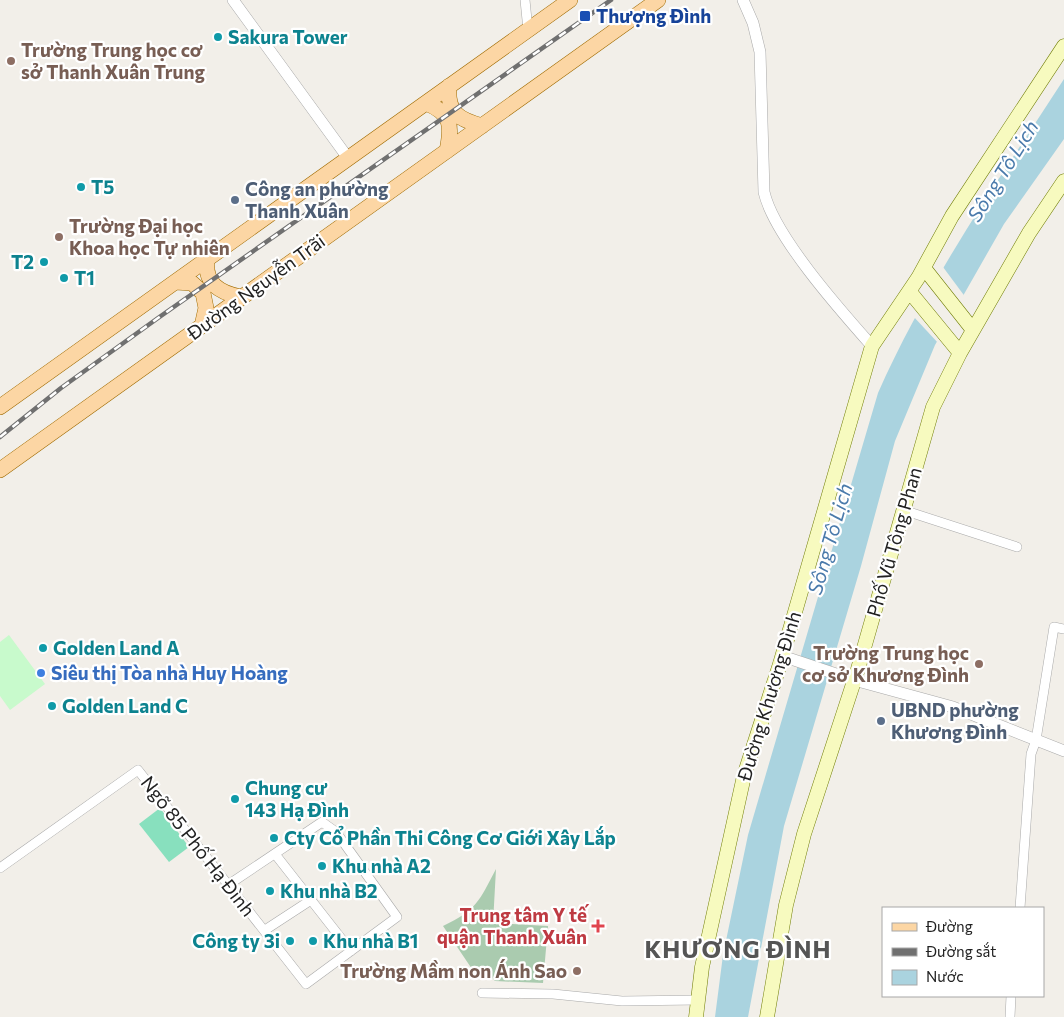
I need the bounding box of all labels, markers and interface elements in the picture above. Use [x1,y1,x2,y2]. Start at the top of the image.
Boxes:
place label: Thượng Đình [596,4,711,28]
marker: Thượng Đình [578,9,592,23]
place label: Sakura Tower [228,25,348,48]
marker: Sakura Tower [212,31,224,43]
place label: Trường Trung học cơ sở Thanh Xuân Trung [21,38,205,83]
marker: Trường Trung học cơ sở Thanh Xuân Trung [5,55,17,67]
water label: Sông Tô Lịch [962,115,1043,226]
place label: T5 [91,175,114,198]
place label: Công an phường Thanh Xuân [245,177,389,222]
marker: T5 [75,181,87,193]
marker: Công an phường Thanh Xuân [229,194,241,206]
place label: Trường Đại học Khoa học Tự nhiên [69,214,230,260]
street label: Đường Nguyễn Trãi [181,229,329,345]
marker: Trường Đại học Khoa học Tự nhiên [53,231,65,243]
place label: T2 [11,250,34,273]
marker: T2 [38,256,50,268]
place label: T1 [74,266,95,289]
marker: T1 [58,272,70,284]
street label: Phố Vũ Tông Phan [861,464,926,619]
water label: Sông Tô Lịch [802,480,856,597]
street label: Đường Khương Đình [731,608,805,784]
place label: Golden Land A [53,636,180,659]
place label: Trường Trung học cơ sở Khương Đình [802,641,969,686]
marker: Golden Land A [37,642,49,654]
marker: Trường Trung học cơ sở Khương Đình [973,658,985,670]
place label: Siêu thị Tòa nhà Huy Hoàng [51,661,288,685]
marker: Siêu thị Tòa nhà Huy Hoàng [35,667,47,679]
place label: Golden Land C [62,694,188,717]
place label: UBND phường Khương Đình [891,698,1019,743]
marker: Golden Land C [46,700,58,712]
marker: UBND phường Khương Đình [875,715,887,727]
street label: Ngõ 85 Phố Hạ Đình [136,771,260,920]
place label: Chung cư 143 Hạ Đình [245,776,349,822]
marker: Chung cư 143 Hạ Đình [229,793,241,805]
place label: Cty Cổ Phần Thi Công Cơ Giới Xây Lắp [284,825,616,849]
marker: Cty Cổ Phần Thi Công Cơ Giới Xây Lắp [268,832,280,844]
place label: Khu nhà A2 [332,854,431,877]
marker: Khu nhà A2 [316,860,328,872]
place label: Khu nhà B2 [280,879,378,902]
marker: Khu nhà B2 [264,885,276,897]
place label: Trung tâm Y tế quận Thanh Xuân [437,903,590,949]
legend [882,907,1044,997]
text: Đường [925,917,973,935]
marker: Trung tâm Y tế quận Thanh Xuân [591,919,605,933]
place label: Công ty 3i [192,929,280,952]
place label: Khu nhà B1 [323,929,418,952]
district label: KHƯƠNG ĐÌNH [645,934,831,963]
marker: Công ty 3i [284,935,296,947]
marker: Khu nhà B1 [307,935,319,947]
text: Đường sắt [925,942,996,960]
place label: Trường Mầm non Ánh Sao [340,959,567,982]
marker: Trường Mầm non Ánh Sao [571,965,583,977]
text: Nước [926,967,964,985]

